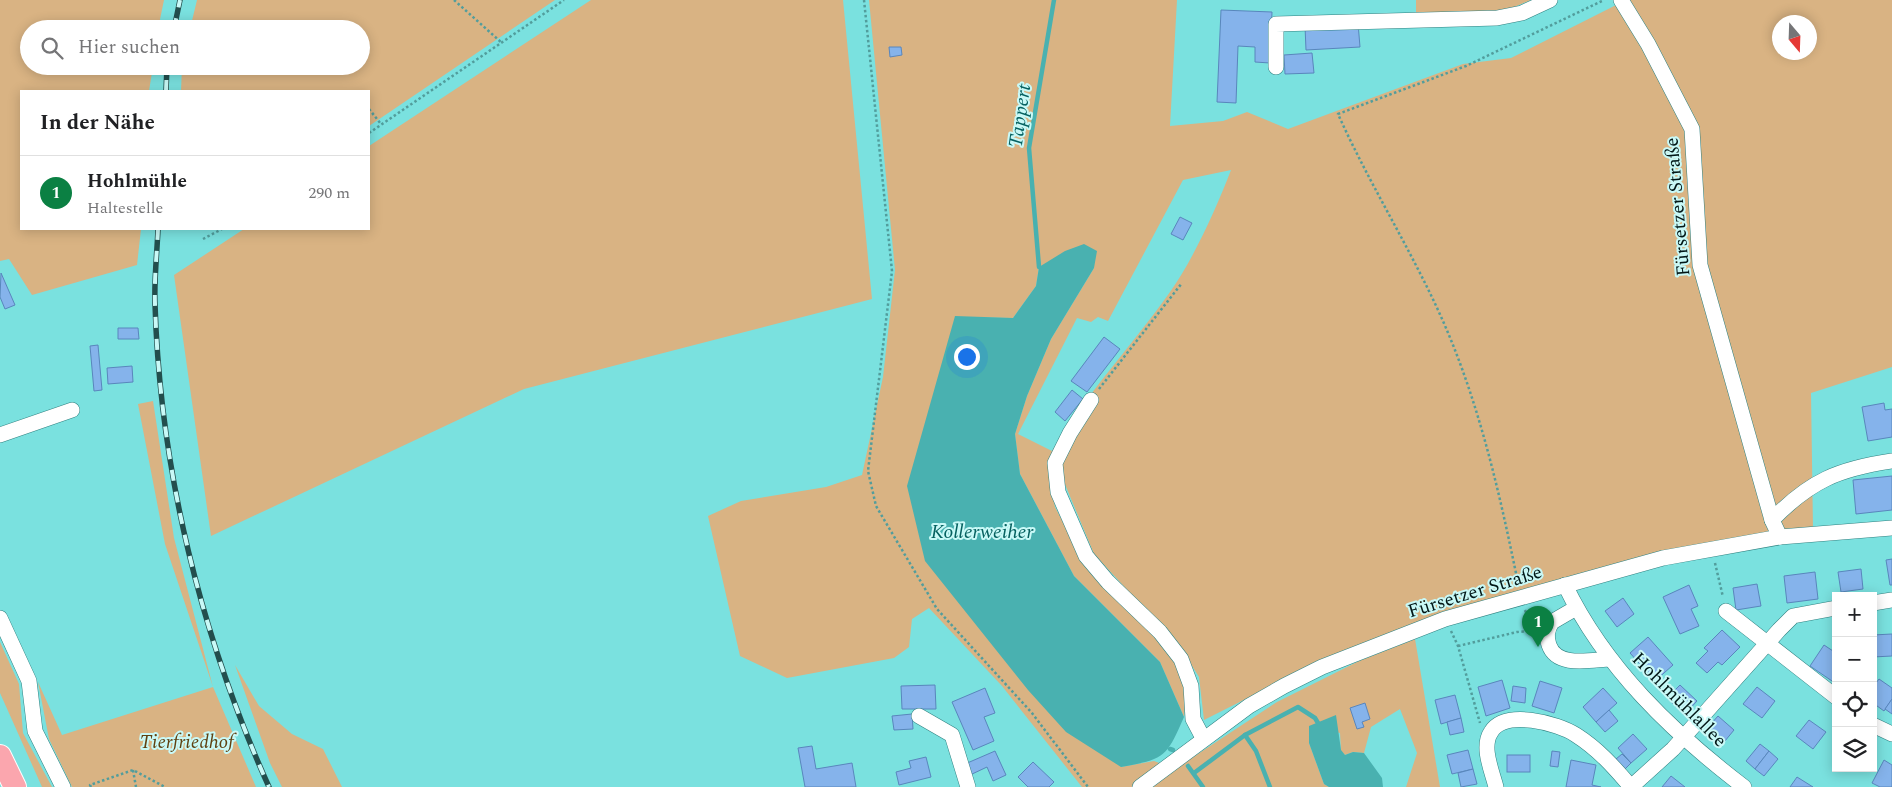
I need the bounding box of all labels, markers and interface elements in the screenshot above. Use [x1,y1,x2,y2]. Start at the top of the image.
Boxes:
north arrow [1772,15,1817,60]
search box [20,20,370,75]
text: Hier suchen [78,33,180,62]
icon: search [38,34,66,62]
water label: Tappert [1001,82,1039,150]
text: In der Nähe [40,107,155,139]
street label: Fürsetzer Straße [1657,136,1699,278]
text: Hohlmühle [87,167,187,196]
text: 1 [52,181,60,205]
text: 290 m [308,181,350,205]
text: Haltestelle [87,196,163,220]
your location [954,344,980,370]
water label: Kollerweiher [931,517,1034,547]
street label: Fürsetzer Straße [1404,558,1546,626]
map controls [1832,592,1877,772]
button: + [1832,592,1877,637]
pin: 1 [1522,606,1554,647]
button: − [1832,637,1877,682]
street label: Hohlmühlallee [1625,646,1733,754]
button: locate [1832,682,1877,727]
button: layers [1832,727,1877,772]
park label: Tierfriedhof [140,728,237,757]

